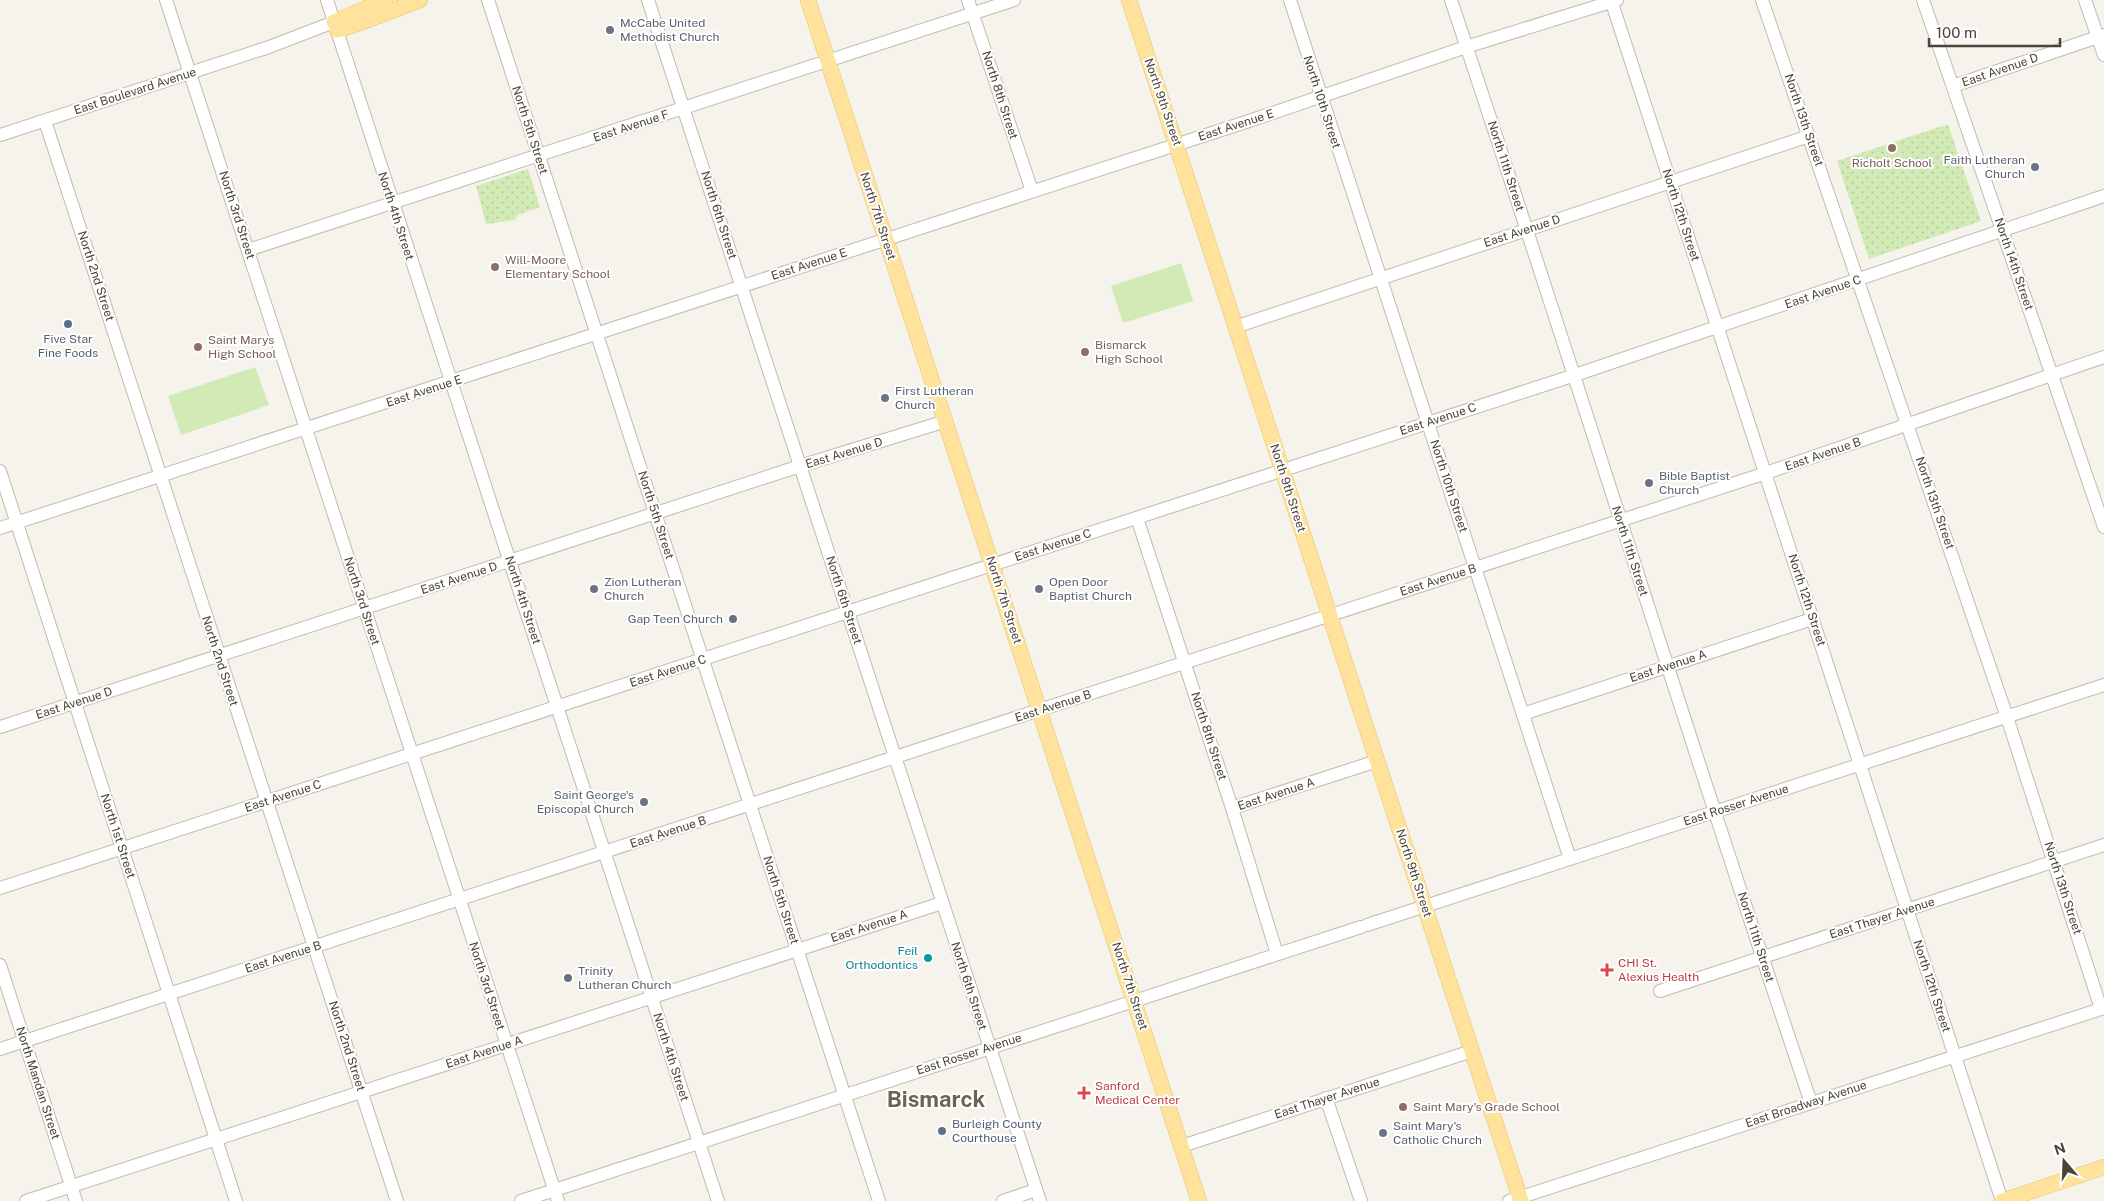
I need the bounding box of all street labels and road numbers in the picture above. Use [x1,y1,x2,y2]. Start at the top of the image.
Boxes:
street label: North 8th Street [979,49,1021,141]
street label: East Avenue D [1960,50,2040,90]
street label: North 10th Street [1300,54,1344,150]
street label: North 9th Street [1141,56,1185,148]
street label: East Boulevard Avenue [72,65,198,117]
street label: North 13th Street [1782,72,1826,168]
street label: North 5th Street [509,84,551,176]
street label: East Avenue E [1196,106,1276,144]
street label: East Avenue F [591,107,671,145]
street label: North 11th Street [1485,119,1527,213]
street label: North 12th Street [1659,167,1703,263]
street label: North 3rd Street [216,169,258,261]
street label: North 6th Street [698,169,740,261]
street label: North 4th Street [375,170,417,262]
street label: North 7th Street [857,170,899,262]
street label: East Avenue D [1482,212,1562,250]
street label: North 14th Street [1992,216,2036,312]
street label: North 2nd Street [75,229,117,323]
street label: East Avenue E [769,245,849,283]
street label: East Avenue C [1783,272,1863,312]
street label: East Avenue E [384,372,464,410]
street label: East Avenue C [1398,400,1478,438]
street label: East Avenue B [1783,434,1863,474]
street label: East Avenue D [804,435,884,471]
street label: North 10th Street [1427,438,1471,534]
street label: North 9th Street [1267,442,1309,534]
street label: North 13th Street [1913,455,1957,551]
street label: North 5th Street [635,469,677,561]
street label: North 11th Street [1609,504,1651,598]
street label: East Avenue C [1013,526,1093,564]
street label: North 12th Street [1785,552,1829,648]
street label: North 4th Street [502,554,544,646]
street label: North 6th Street [823,554,865,646]
street label: North 7th Street [983,554,1025,646]
street label: North 3rd Street [341,555,383,647]
street label: East Avenue D [419,559,499,597]
street label: East Avenue B [1398,561,1478,599]
street label: North 2nd Street [199,614,241,708]
street label: East Avenue A [1628,647,1709,685]
street label: East Avenue C [628,652,708,690]
street label: East Avenue D [34,684,114,722]
street label: East Avenue B [1013,687,1093,725]
street label: North 8th Street [1188,690,1230,782]
street label: East Avenue A [1236,775,1317,813]
street label: East Avenue C [243,777,323,815]
street label: East Rosser Avenue [1682,781,1791,829]
street label: North 1st Street [98,792,138,880]
street label: East Avenue B [628,813,708,851]
street label: North 9th Street [1393,827,1435,919]
street label: North 13th Street [2041,840,2085,936]
street label: North 5th Street [760,854,802,946]
street label: North 11th Street [1735,890,1777,984]
street label: East Thayer Avenue [1828,894,1937,942]
street label: East Avenue A [829,907,910,945]
street label: East Avenue B [243,938,323,976]
street label: North 12th Street [1910,938,1954,1034]
street label: North 3rd Street [466,940,508,1032]
street label: North 6th Street [948,940,990,1032]
street label: North 7th Street [1109,940,1151,1032]
street label: North 2nd Street [326,999,368,1093]
street label: North 4th Street [650,1011,692,1103]
street label: North Mandan Street [13,1025,63,1141]
street label: East Rosser Avenue [915,1030,1024,1078]
street label: East Avenue A [444,1033,525,1071]
street label: East Thayer Avenue [1273,1074,1382,1122]
street label: East Broadway Avenue [1744,1078,1869,1130]

